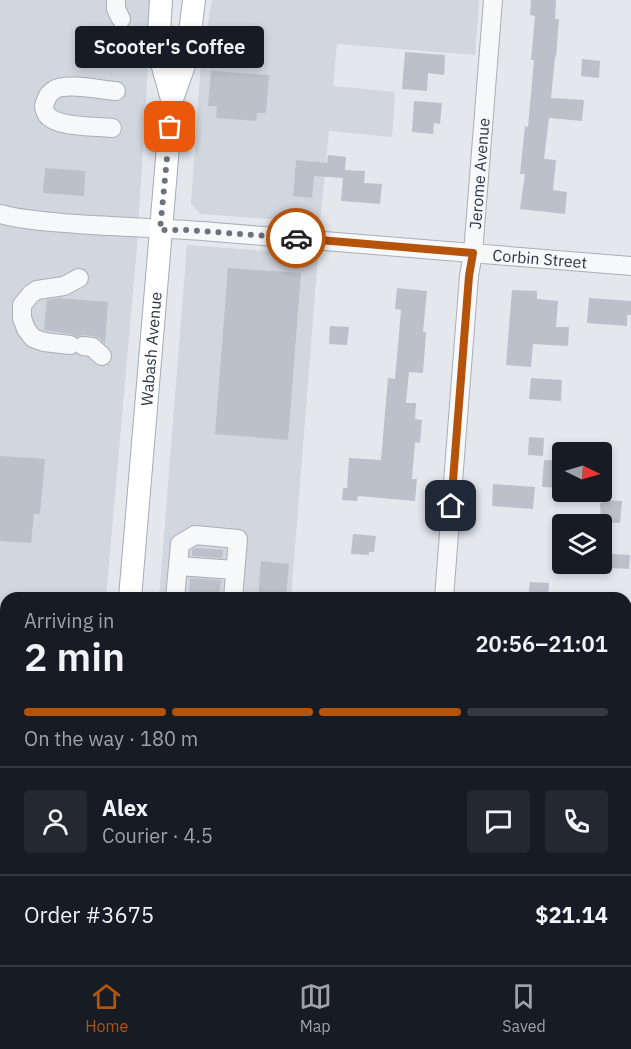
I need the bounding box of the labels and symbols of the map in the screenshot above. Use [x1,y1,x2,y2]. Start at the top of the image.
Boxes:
callout: Scooter's Coffee [76,25,264,67]
pin [144,101,195,152]
street label: Jerome Avenue [465,117,494,230]
courier [266,208,326,268]
street label: Corbin Street [492,245,588,272]
street label: Wabash Avenue [136,291,166,407]
north arrow [552,442,612,502]
pin [425,480,476,531]

